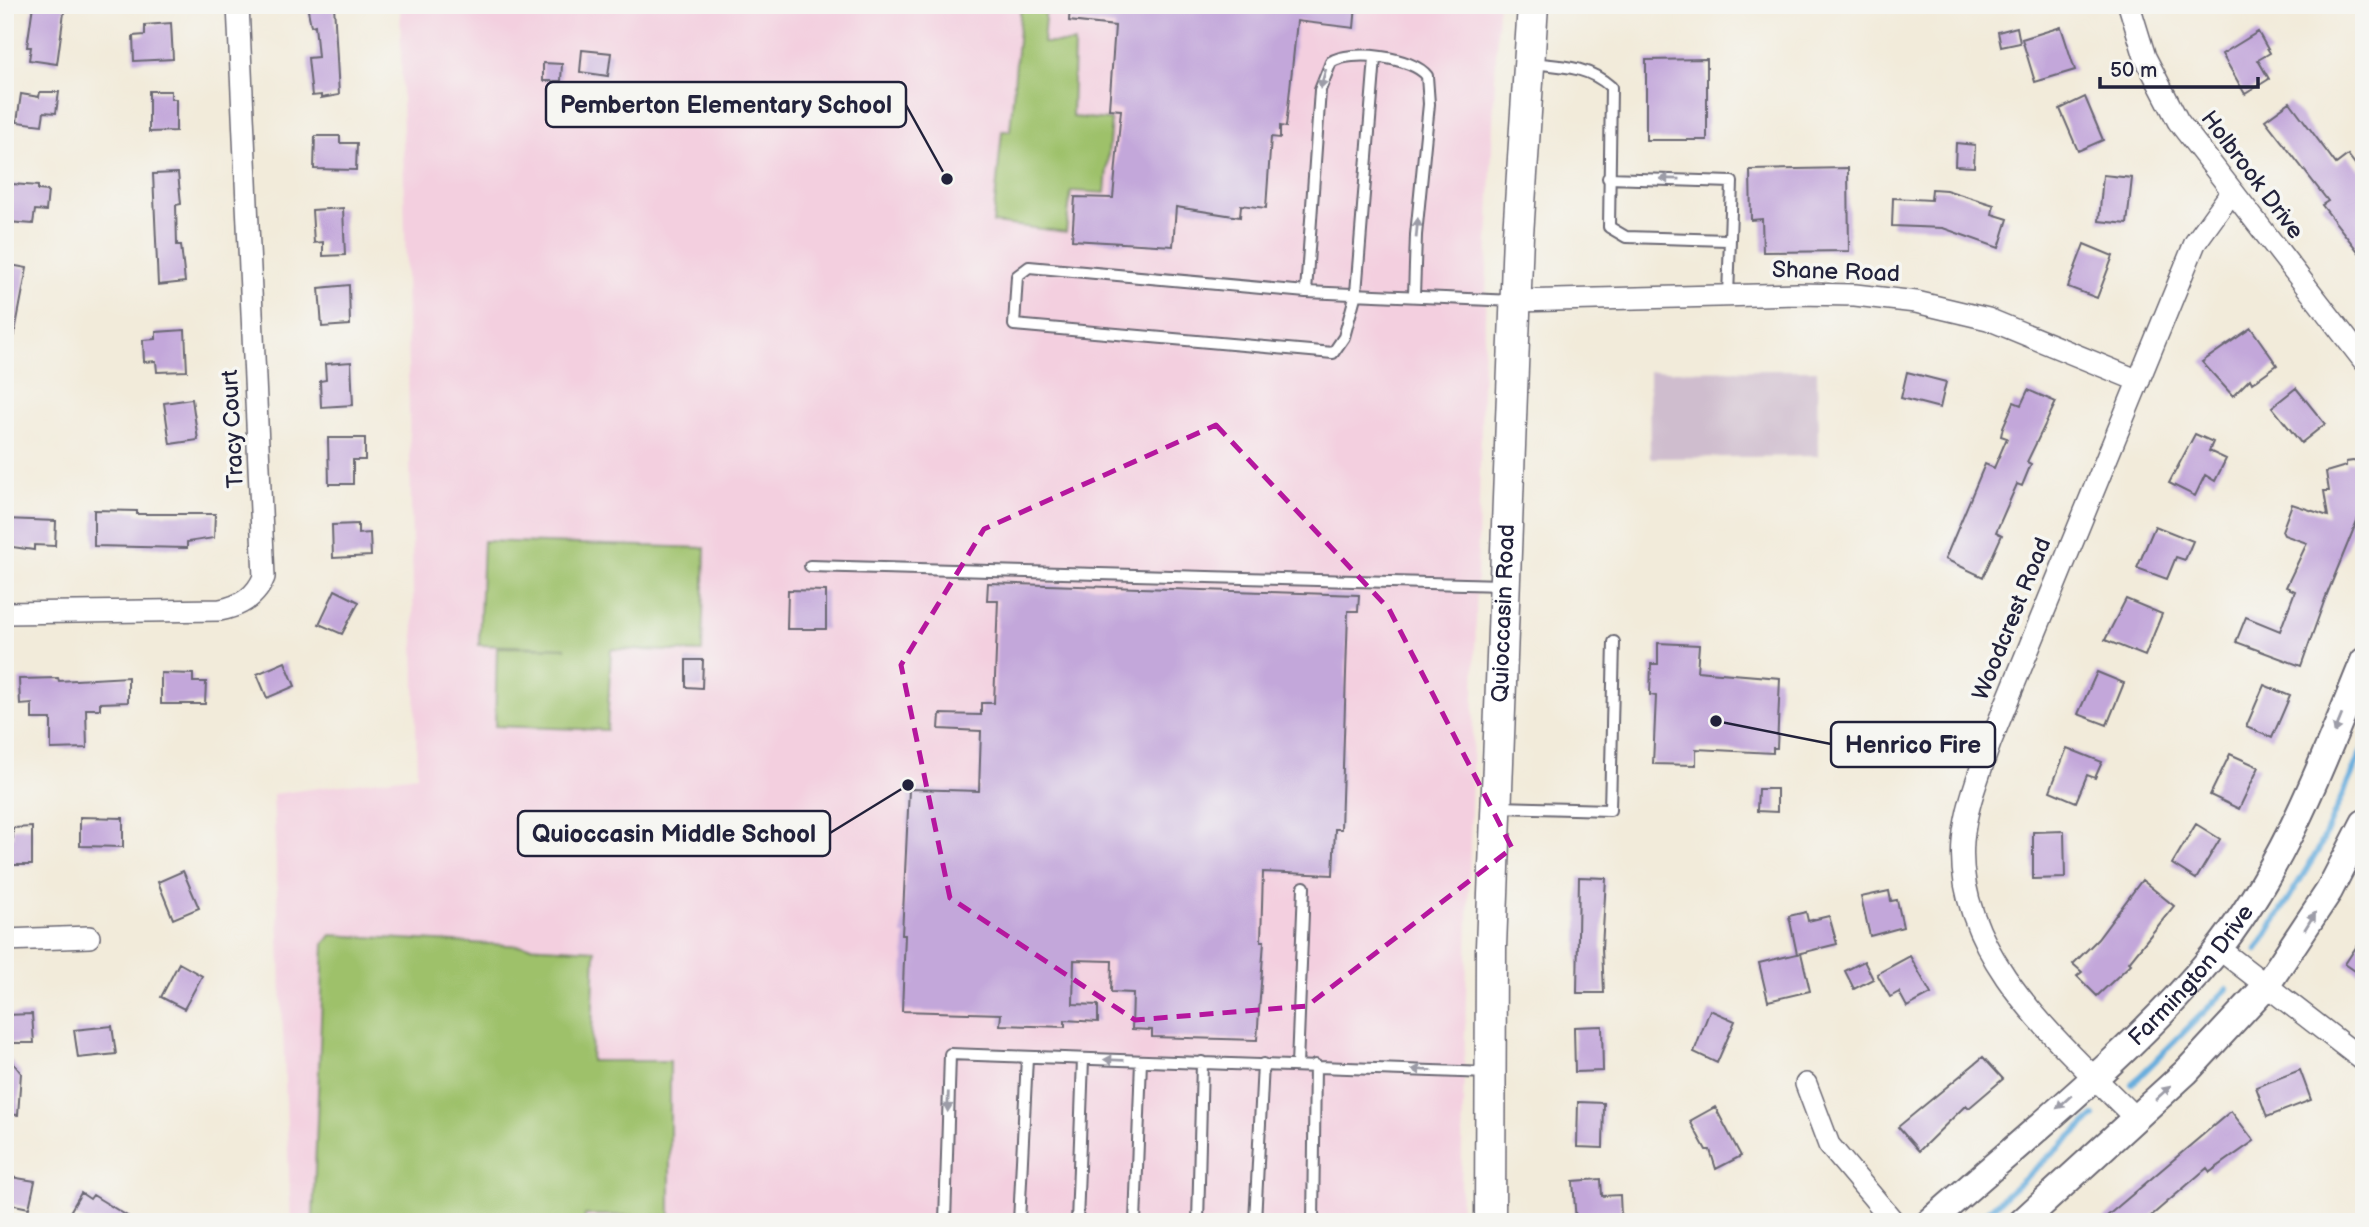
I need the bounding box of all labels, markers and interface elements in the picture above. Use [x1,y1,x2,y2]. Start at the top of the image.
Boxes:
scale bar [2100,46,2257,90]
text: 50 m [2110,58,2157,83]
one-way arrow [1317,69,1328,91]
callout: Pemberton Elementary School [546,82,906,127]
text: Pemberton Elementary School [560,91,892,120]
street label: Holbrook Drive [2195,105,2309,245]
one-way arrow [1659,173,1681,185]
one-way arrow [1412,217,1423,239]
street label: Shane Road [1772,256,1900,288]
street label: Tracy Court [216,369,250,489]
street label: Quioccasin Road [1486,524,1521,703]
street label: Woodcrest Road [1967,534,2057,704]
one-way arrow [2333,714,2344,735]
callout: Henrico Fire [1831,722,1995,767]
text: Henrico Fire [1845,731,1981,760]
callout: Quioccasin Middle School [518,811,830,856]
text: Quioccasin Middle School [532,820,816,849]
street label: Farmington Drive [2123,900,2260,1052]
one-way arrow [2304,912,2317,931]
one-way arrow [1102,1054,1124,1065]
one-way arrow [1411,1065,1433,1076]
one-way arrow [2154,1086,2171,1101]
one-way arrow [943,1091,954,1113]
one-way arrow [2056,1094,2073,1109]

